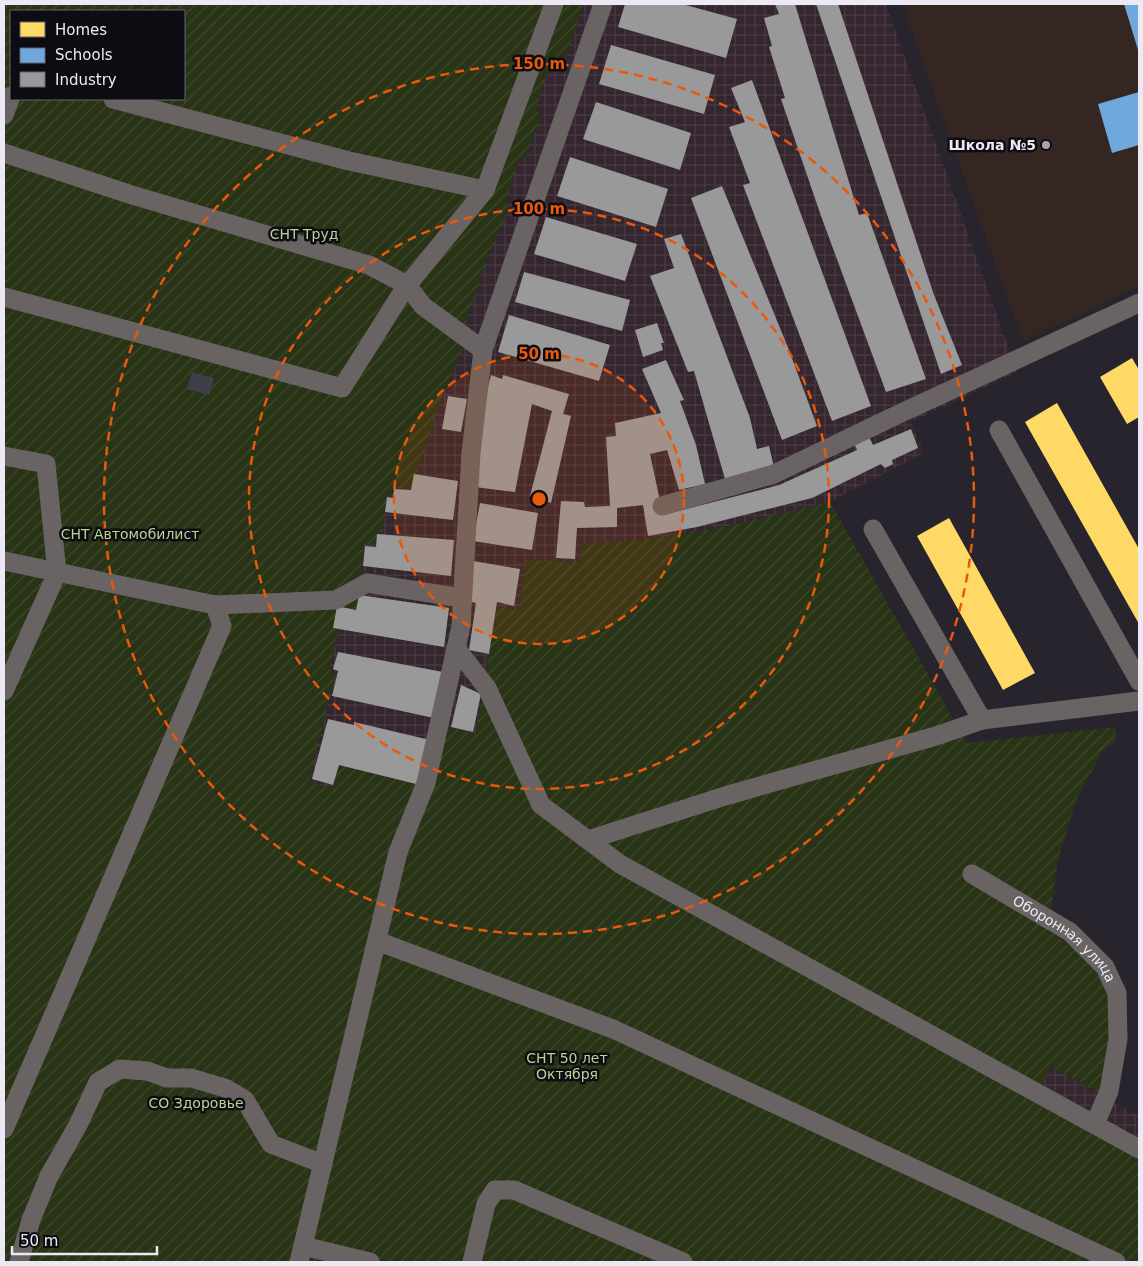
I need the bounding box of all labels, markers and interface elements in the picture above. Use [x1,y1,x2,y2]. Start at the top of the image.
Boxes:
legend [10,10,185,100]
text: Homes [55,21,107,39]
text: Schools [55,46,113,64]
text: 150 m [513,55,565,73]
text: Industry [55,71,117,89]
place label: Школа №5 [948,137,1036,153]
marker: Школа №5 [1040,139,1052,151]
text: 100 m [513,200,565,218]
park label: СНТ Труд [270,226,338,242]
text: 50 m [518,345,560,363]
centre of rings [530,490,548,508]
park label: СНТ Автомобилист [61,526,199,542]
street label: Оборонная улица [1010,892,1119,985]
park label: СНТ 50 лет Октября [526,1050,608,1082]
park label: СО Здоровье [148,1095,244,1111]
scale bar [12,1224,158,1256]
text: 50 m [20,1232,58,1250]

